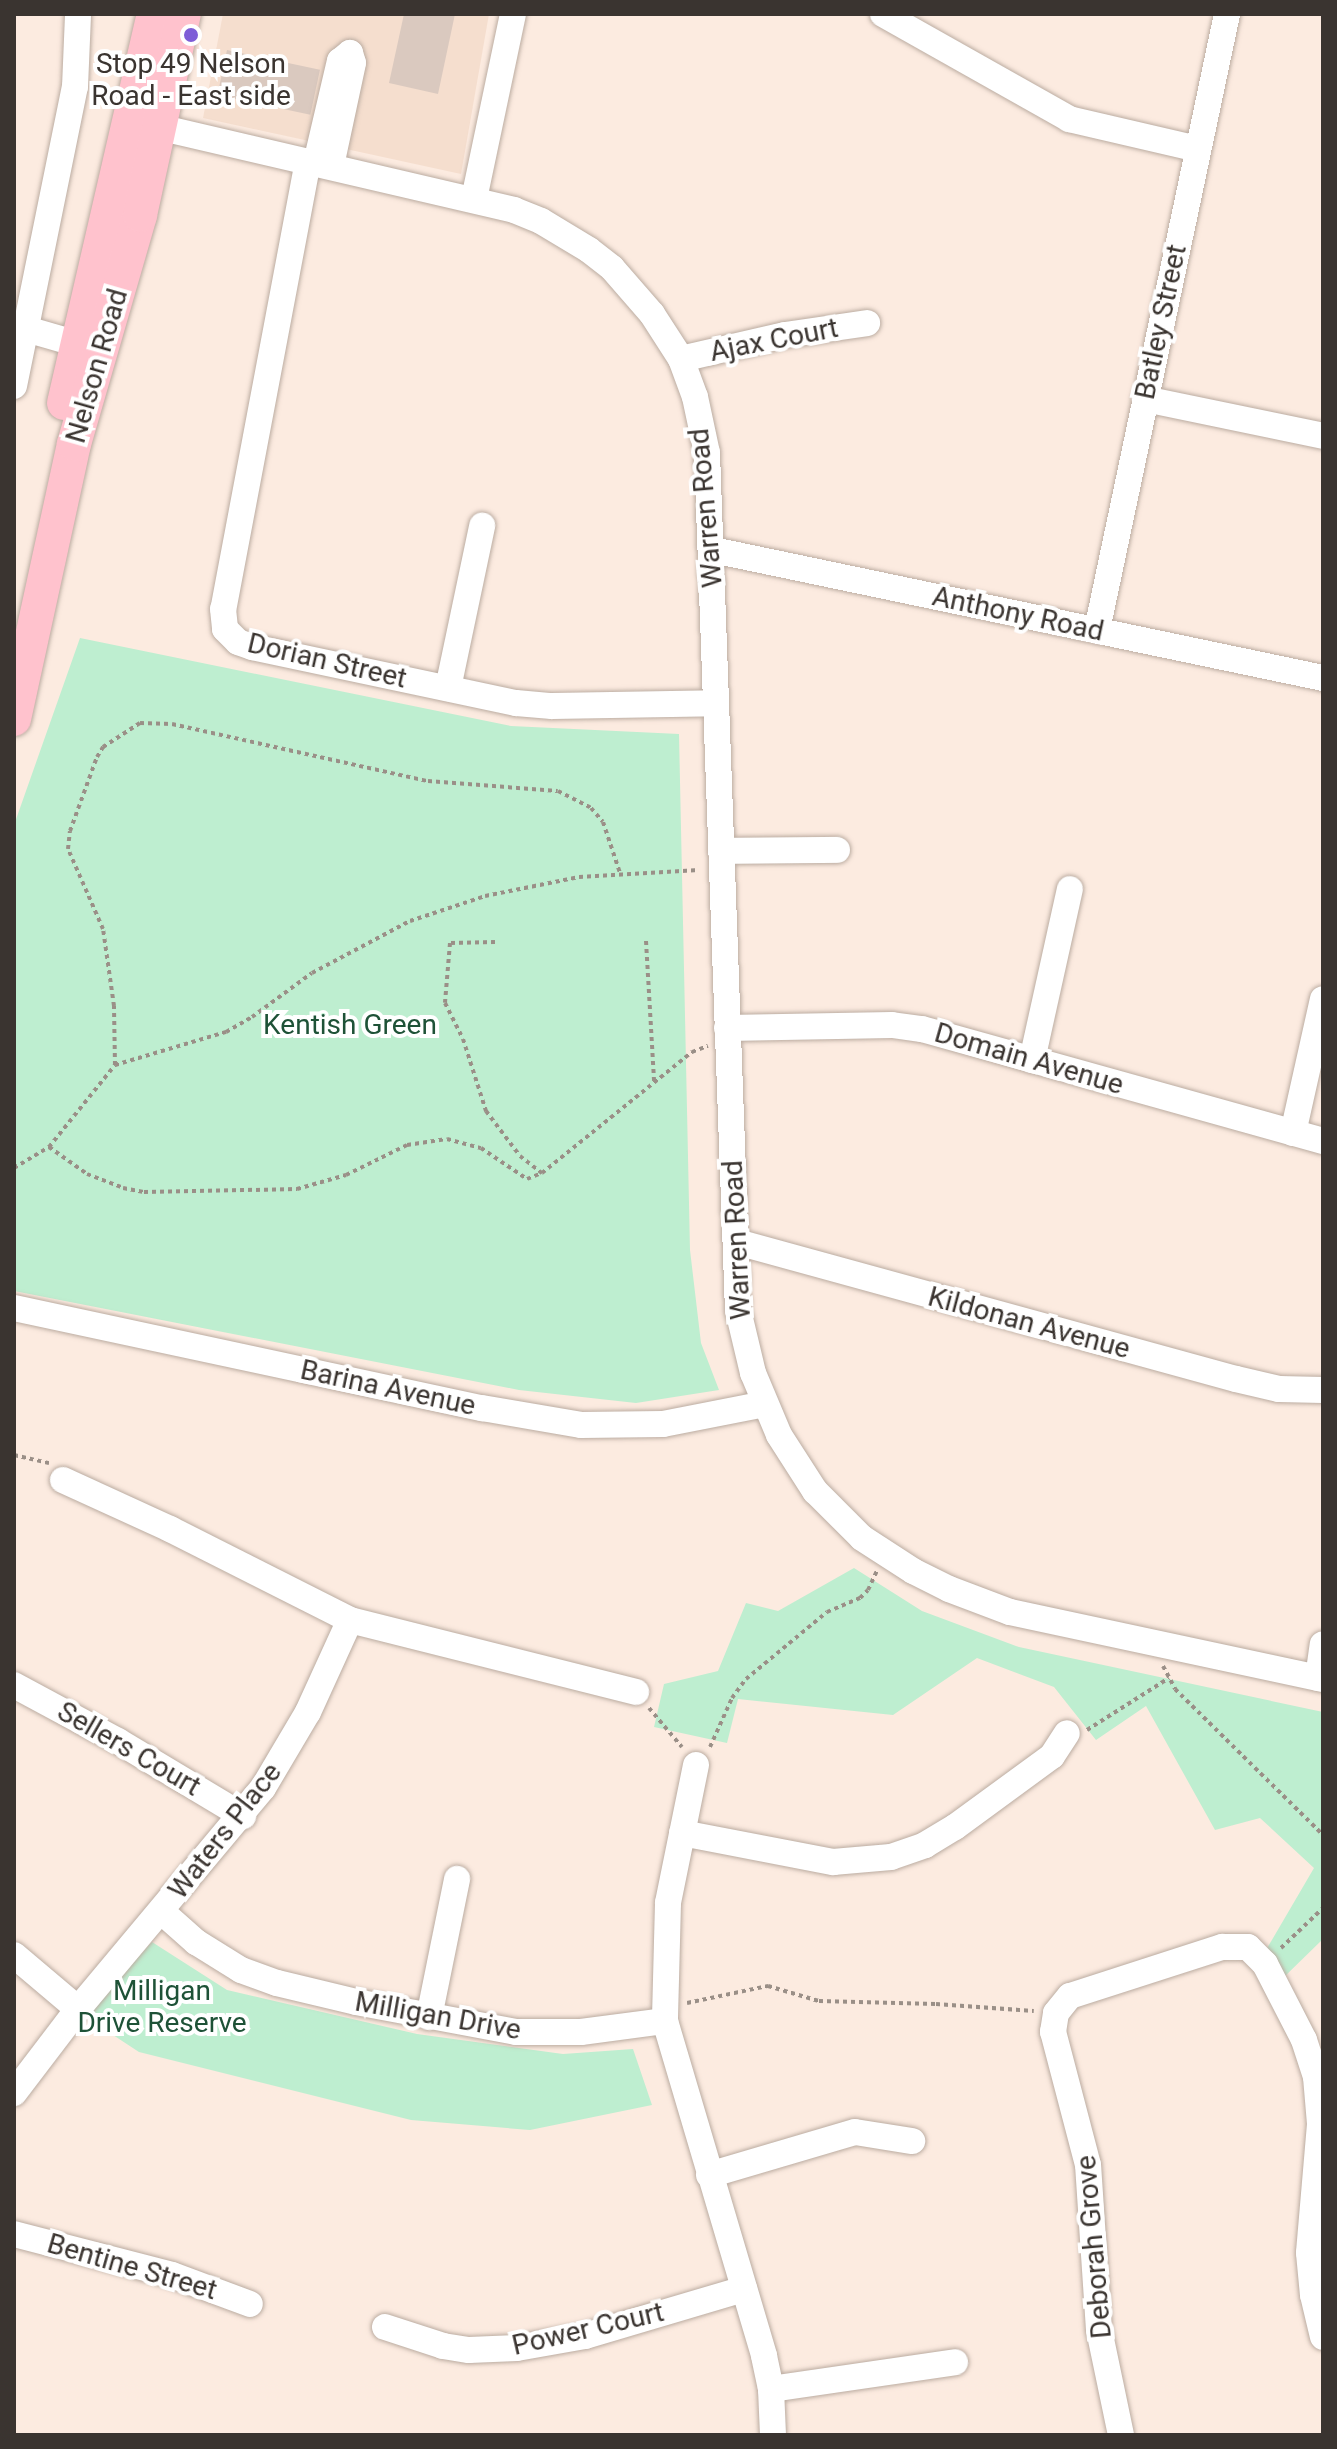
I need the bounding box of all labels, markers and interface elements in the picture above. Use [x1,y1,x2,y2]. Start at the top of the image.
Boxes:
marker: Stop 49 Nelson Road - East side [182,26,200,44]
place label: Stop 49 Nelson Road - East side [91,47,291,113]
street label: Batley Street [1128,242,1194,402]
street label: Nelson Road [59,285,135,447]
street label: Ajax Court [707,311,841,369]
street label: Warren Road [682,427,730,589]
street label: Anthony Road [929,579,1107,649]
street label: Dorian Street [244,626,410,696]
park label: Kentish Green [263,1008,437,1042]
street label: Domain Avenue [931,1016,1127,1102]
street label: Warren Road [716,1159,758,1321]
street label: Kildonan Avenue [924,1280,1134,1366]
street label: Barina Avenue [297,1353,479,1423]
street label: Sellers Court [51,1695,207,1803]
street label: Waters Place [161,1756,289,1906]
park label: Milligan Drive Reserve [77,1974,247,2040]
street label: Milligan Drive [352,1985,524,2047]
street label: Deborah Grove [1069,2154,1119,2340]
street label: Bentine Street [43,2227,221,2307]
street label: Power Court [509,2295,667,2363]

